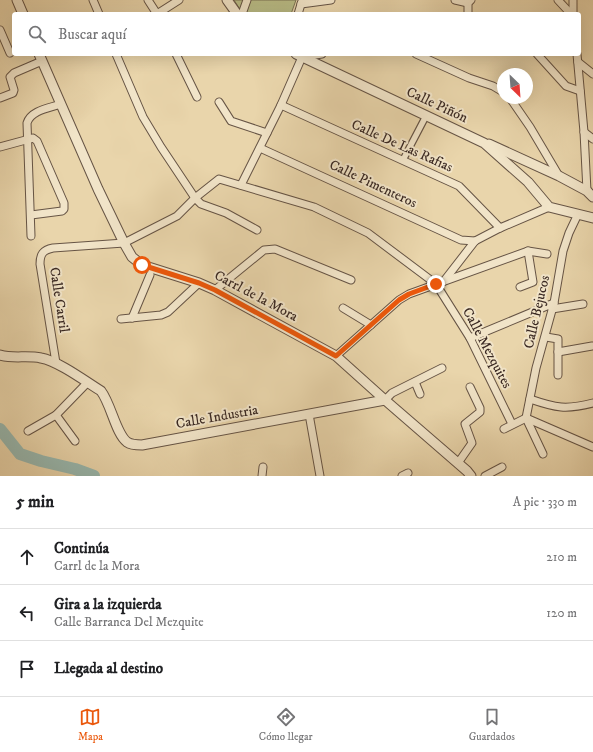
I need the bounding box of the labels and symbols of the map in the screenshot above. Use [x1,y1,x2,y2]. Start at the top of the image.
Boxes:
north arrow [497,68,533,104]
street label: Calle Piñón [403,83,471,127]
street label: Calle De Las Rafias [348,116,456,177]
street label: Calle Pimenteros [326,156,420,212]
route start [133,256,151,274]
street label: Calle Carril [45,266,73,335]
street label: Carrl de la Mora [211,266,301,326]
street label: Calle Bejucos [520,273,554,350]
route end [427,275,445,293]
street label: Calle Mezquites [458,304,516,392]
street label: Calle Industria [174,401,260,433]

